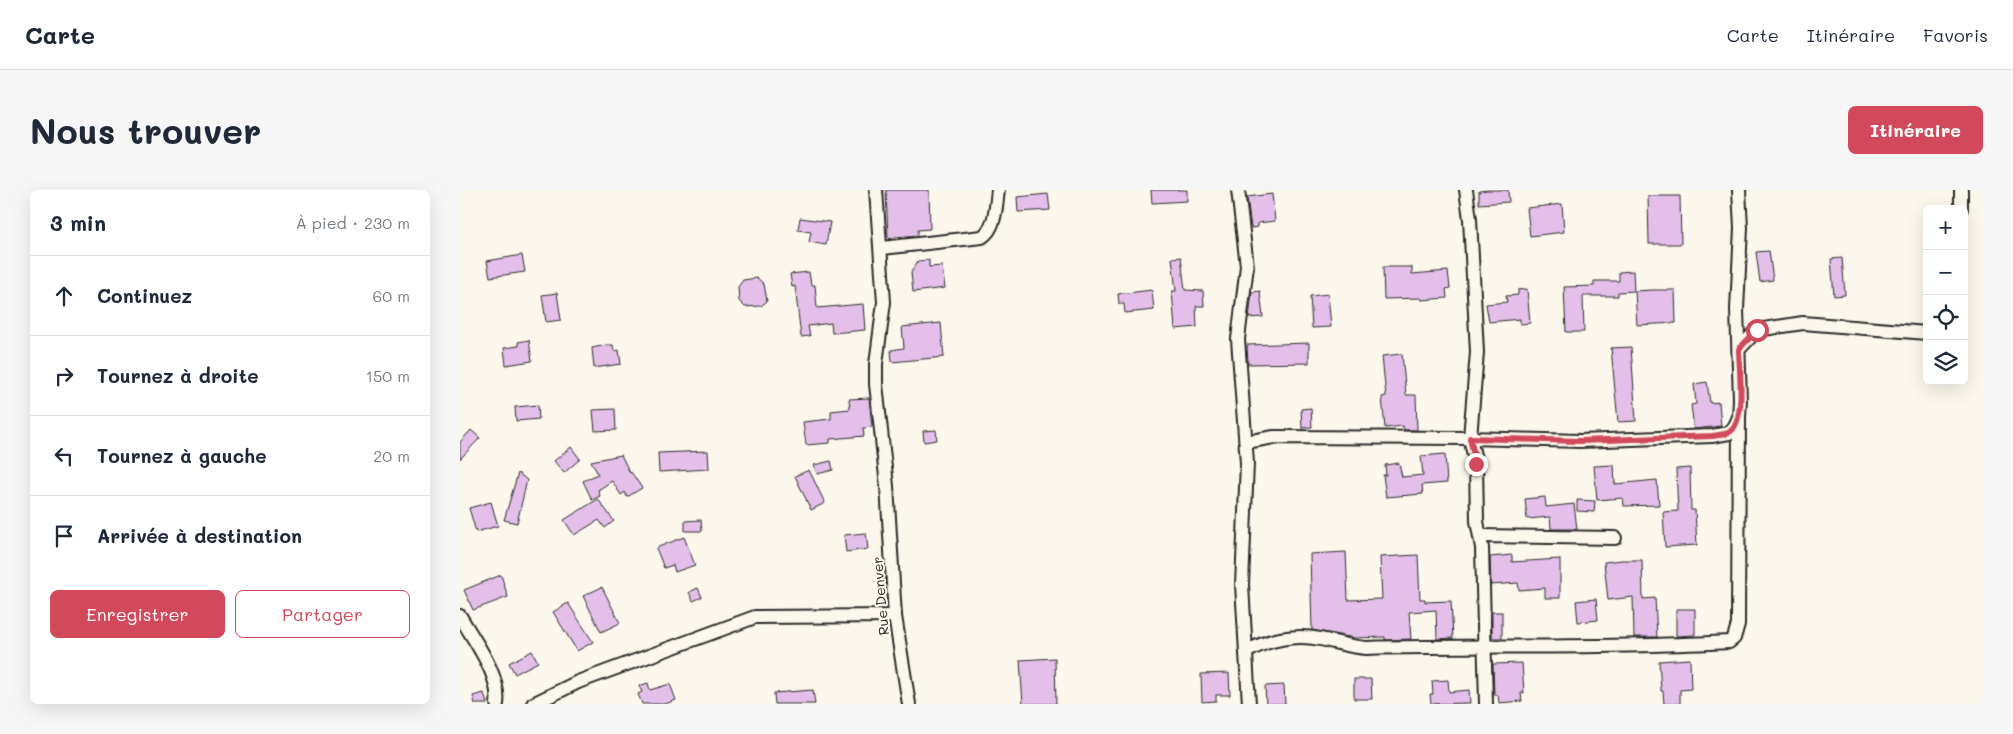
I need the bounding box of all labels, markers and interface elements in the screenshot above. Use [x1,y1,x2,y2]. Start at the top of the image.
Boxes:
text: Carte [25,19,95,50]
text: Carte [1727,23,1779,47]
text: Itinéraire [1807,23,1895,47]
text: Favoris [1923,23,1988,47]
button: Itinéraire [1848,106,1983,154]
text: Nous trouver [30,107,261,153]
map controls [1923,205,1968,385]
button: + [1923,205,1968,250]
text: 3 min [50,209,106,236]
text: À pied · 230 m [296,212,410,233]
button: − [1923,250,1968,295]
icon: ahead [50,282,78,310]
text: Continuez [97,283,192,308]
text: 60 m [373,285,410,306]
button: locate [1923,295,1968,340]
route start [1746,319,1769,342]
button: layers [1923,340,1968,385]
icon: right [50,362,78,390]
text: Tournez à droite [97,363,259,388]
text: 150 m [366,365,410,386]
icon: left [50,442,78,470]
text: Tournez à gauche [97,443,266,468]
text: 20 m [373,445,410,466]
route end [1465,453,1488,476]
icon: arrive [50,522,78,550]
text: Arrivée à destination [97,523,302,548]
street label: Rue Denver [867,556,893,636]
button: Enregistrer [50,590,225,638]
button: Partager [235,590,410,638]

